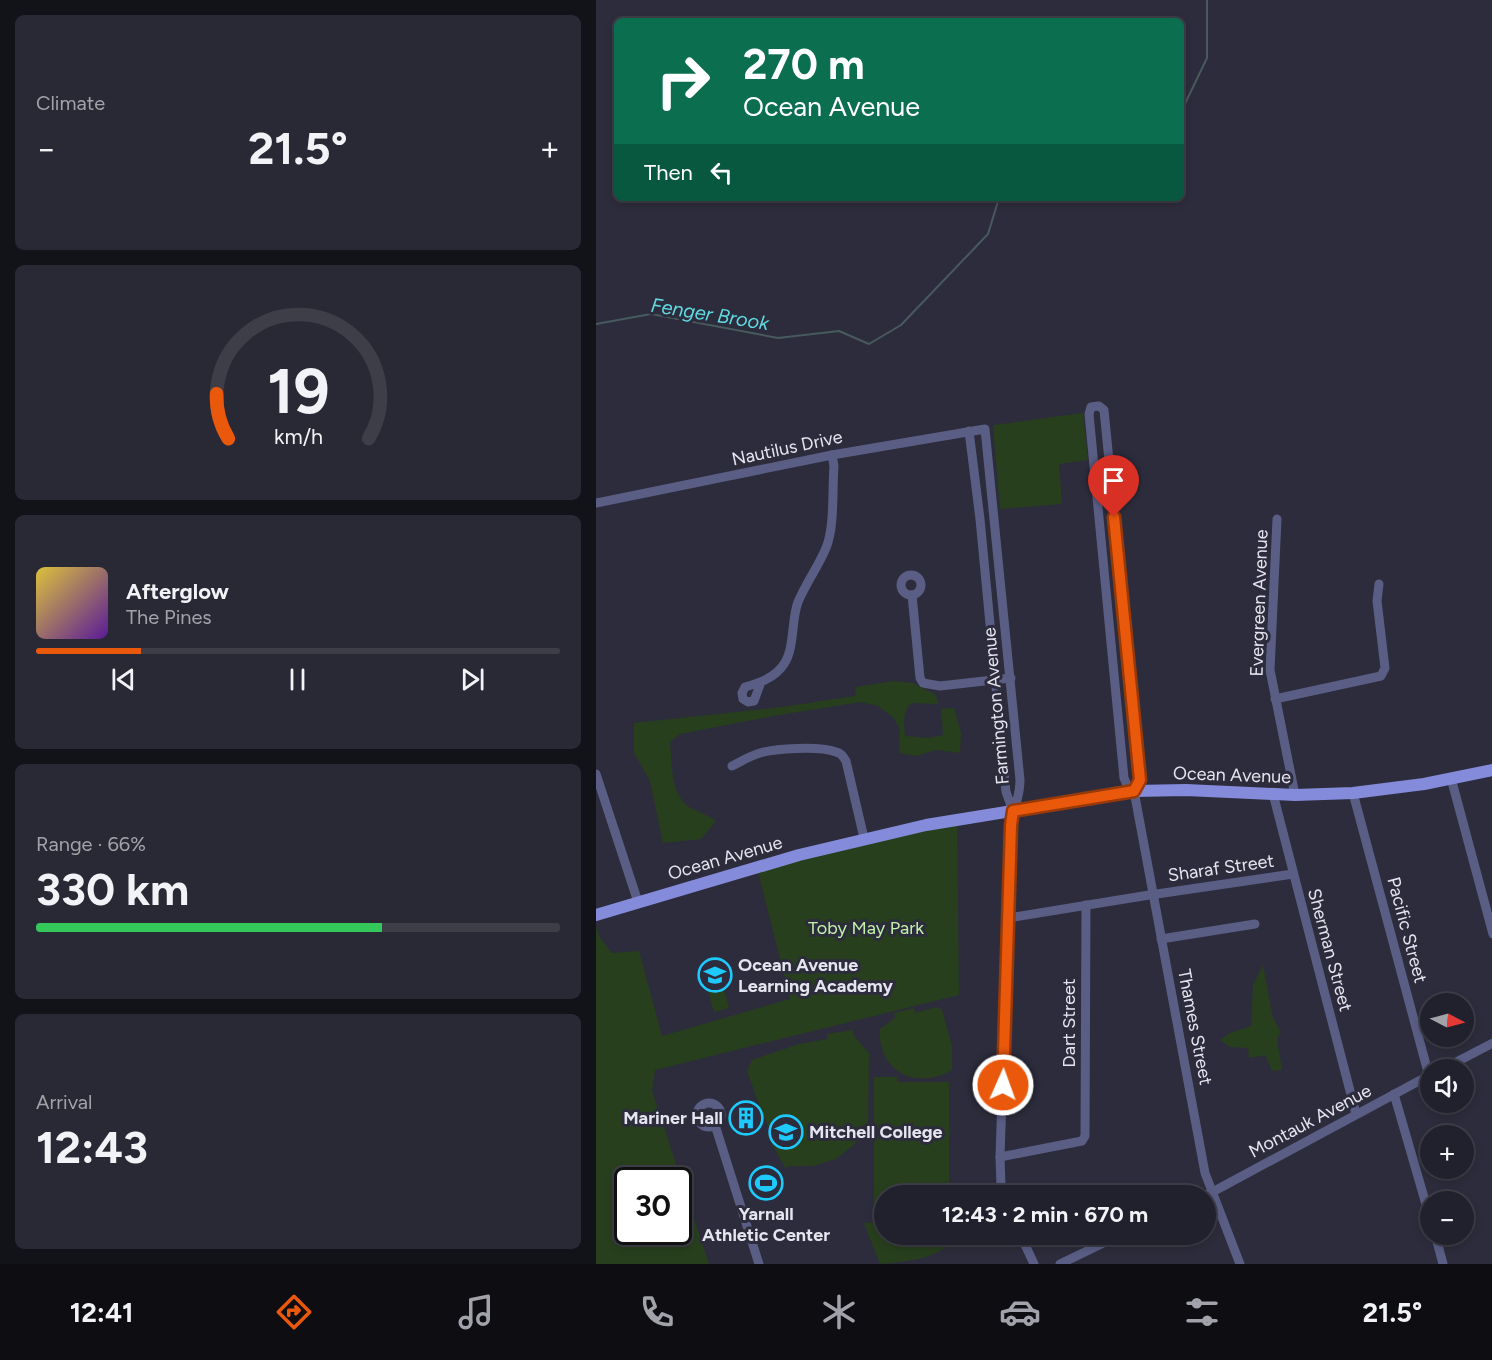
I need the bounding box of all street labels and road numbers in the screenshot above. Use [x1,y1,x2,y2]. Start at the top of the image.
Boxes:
street label: Nautilus Drive [730,426,845,470]
street label: Evergreen Avenue [1245,529,1273,677]
street label: Farmington Avenue [978,626,1014,785]
street label: Ocean Avenue [1173,762,1292,788]
street label: Ocean Avenue [665,831,785,885]
street label: Sharaf Street [1166,850,1276,886]
street label: Pacific Street [1382,875,1432,986]
street label: Sherman Street [1303,886,1357,1014]
street label: Thames Street [1173,967,1217,1087]
street label: Dart Street [1058,978,1080,1068]
street label: Montauk Avenue [1245,1079,1375,1163]

